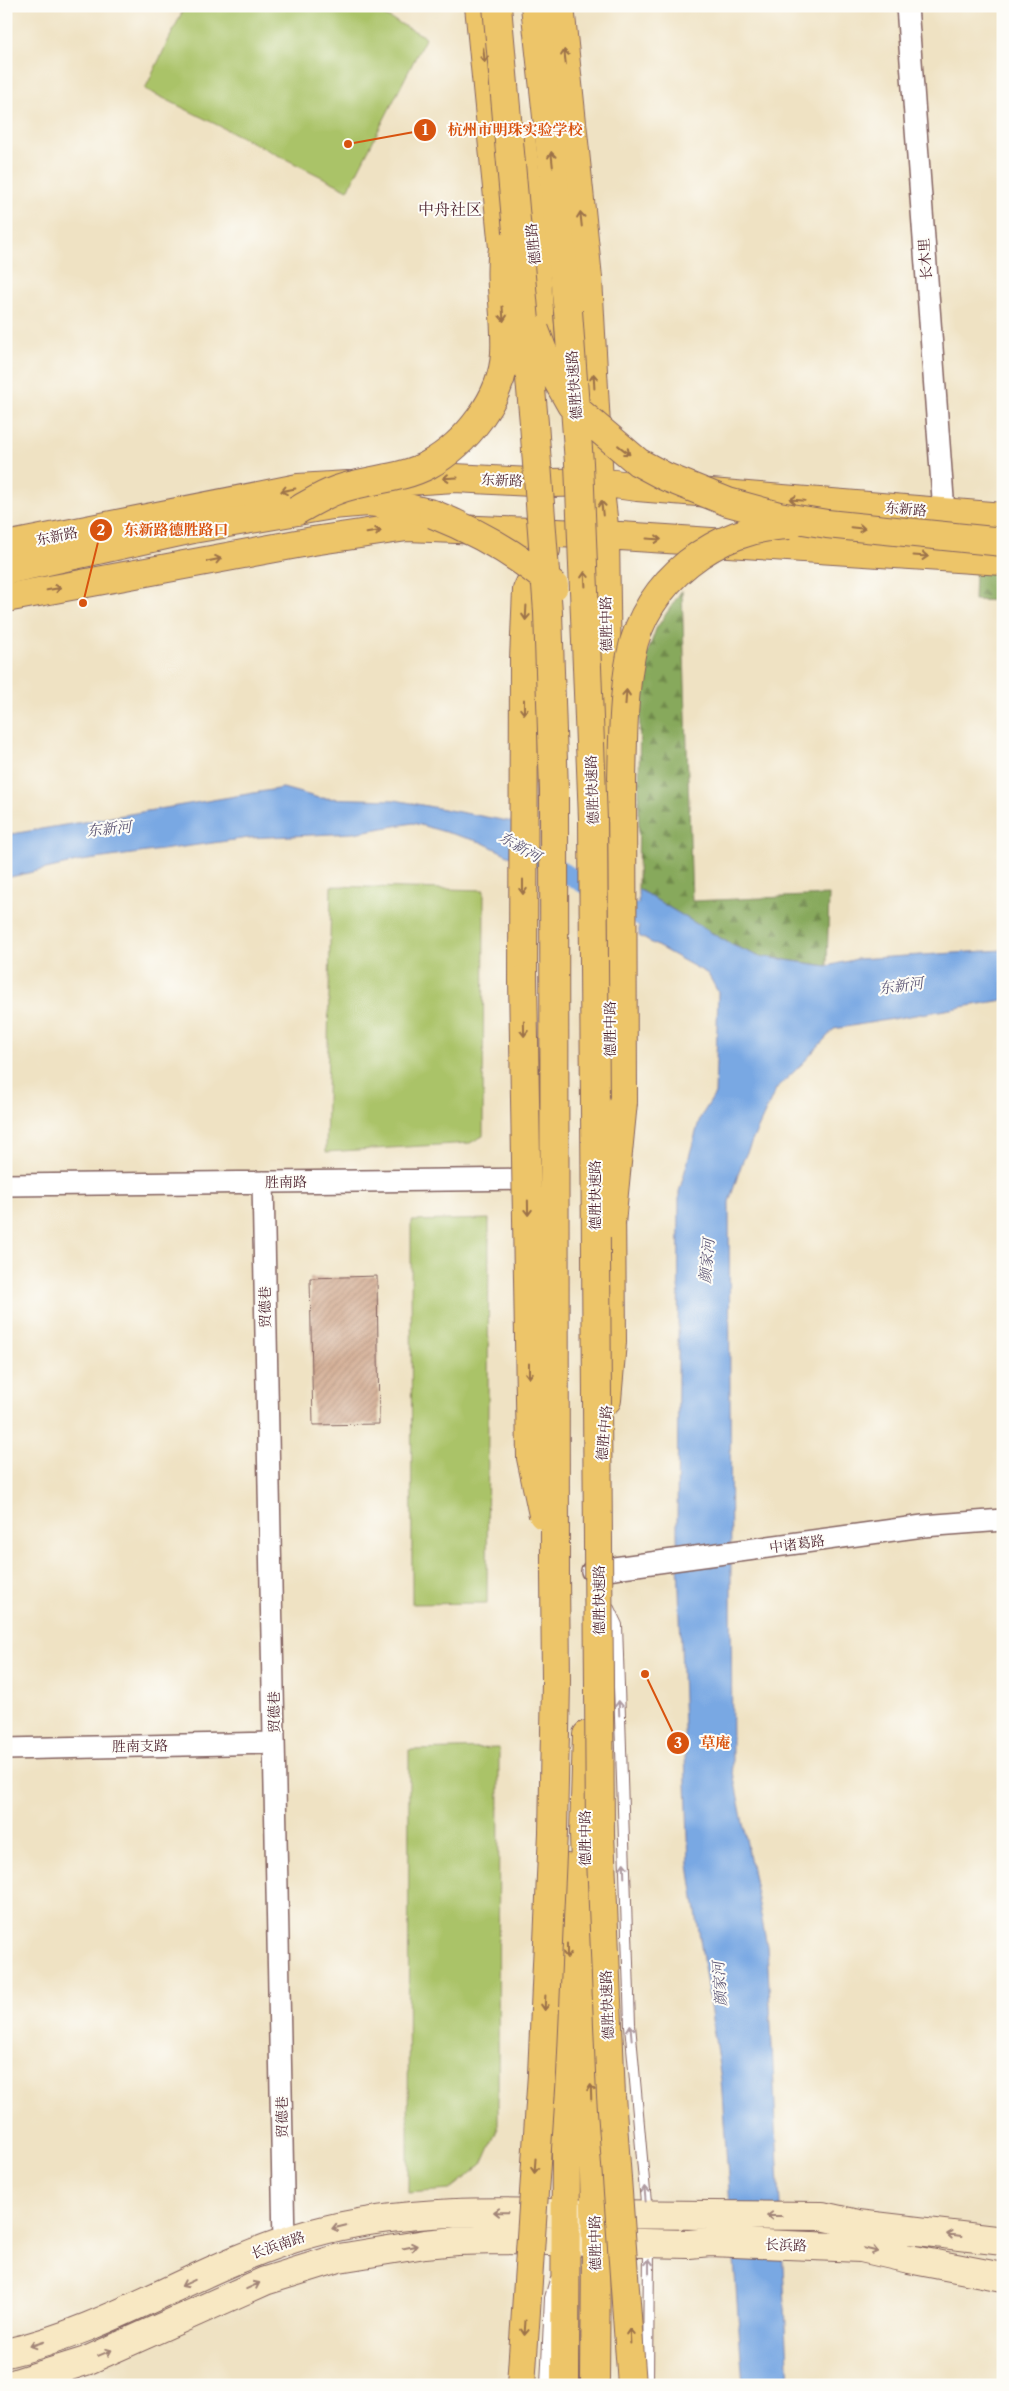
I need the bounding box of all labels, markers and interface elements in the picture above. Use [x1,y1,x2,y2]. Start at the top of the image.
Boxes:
one-way arrow [479,46,489,62]
one-way arrow [560,49,570,65]
callout: 杭州市明珠实验学校 [412,115,592,145]
text: 1 [422,120,429,139]
text: 杭州市明珠实验学校 [447,120,583,139]
one-way arrow [547,151,557,167]
district label: 中舟社区 [418,199,482,219]
one-way arrow [577,211,586,227]
street label: 德胜路 [522,222,544,266]
street label: 长木里 [915,237,935,281]
one-way arrow [498,305,507,321]
street label: 德胜快速路 [563,349,585,421]
one-way arrow [589,373,598,389]
one-way arrow [617,445,630,456]
street label: 东新路 [481,470,523,490]
one-way arrow [442,474,458,483]
one-way arrow [280,486,296,495]
one-way arrow [789,495,805,505]
street label: 东新路 [884,498,928,520]
one-way arrow [597,501,607,517]
callout: 东新路德胜路口 [89,515,239,545]
text: 2 [97,520,106,539]
text: 东新路德胜路口 [123,520,229,539]
street label: 东新路 [35,523,79,549]
one-way arrow [850,523,866,533]
one-way arrow [366,526,382,536]
one-way arrow [645,535,661,544]
one-way arrow [912,551,928,560]
one-way arrow [206,555,222,564]
one-way arrow [580,572,590,588]
one-way arrow [46,584,62,594]
street label: 德胜中路 [597,596,615,652]
one-way arrow [522,604,531,620]
one-way arrow [621,690,630,706]
one-way arrow [519,699,529,715]
street label: 德胜快速路 [582,755,602,825]
water label: 东新河 [86,816,135,840]
water label: 东新河 [496,827,547,868]
one-way arrow [518,879,528,895]
water label: 东新河 [877,973,927,998]
street label: 德胜中路 [601,1001,619,1057]
one-way arrow [519,1020,529,1036]
street label: 德胜快速路 [586,1160,604,1230]
street label: 胜南路 [265,1173,307,1191]
one-way arrow [523,1200,533,1216]
water label: 颜家河 [695,1235,718,1284]
street label: 贸德巷 [256,1286,274,1328]
one-way arrow [524,1362,534,1379]
street label: 德胜中路 [593,1404,615,1462]
street label: 中诸葛路 [768,1531,826,1557]
street label: 德胜快速路 [590,1565,608,1635]
street label: 贸德巷 [265,1691,283,1733]
one-way arrow [615,1700,624,1716]
callout: 草庵 [665,1728,740,1758]
text: 3 [674,1733,682,1752]
text: 草庵 [700,1733,731,1752]
street label: 胜南支路 [112,1737,168,1755]
street label: 德胜中路 [576,1810,594,1866]
one-way arrow [620,1862,629,1878]
one-way arrow [562,1942,572,1959]
water label: 颜家河 [708,1958,731,2007]
street label: 德胜快速路 [597,1970,617,2040]
one-way arrow [541,1995,550,2011]
one-way arrow [626,2025,636,2041]
one-way arrow [587,2085,596,2101]
street label: 贸德巷 [273,2096,291,2138]
one-way arrow [531,2157,540,2173]
one-way arrow [640,2187,650,2203]
one-way arrow [493,2207,510,2217]
one-way arrow [766,2211,782,2221]
street label: 德胜中路 [586,2215,604,2271]
one-way arrow [332,2223,348,2232]
street label: 长浜南路 [249,2227,307,2263]
one-way arrow [947,2230,963,2240]
street label: 长浜路 [765,2235,807,2255]
one-way arrow [402,2242,418,2251]
one-way arrow [863,2246,879,2255]
one-way arrow [644,2258,654,2274]
one-way arrow [180,2278,195,2288]
one-way arrow [245,2281,260,2290]
one-way arrow [520,2320,529,2336]
one-way arrow [625,2328,634,2344]
one-way arrow [29,2339,45,2349]
one-way arrow [97,2348,112,2358]

